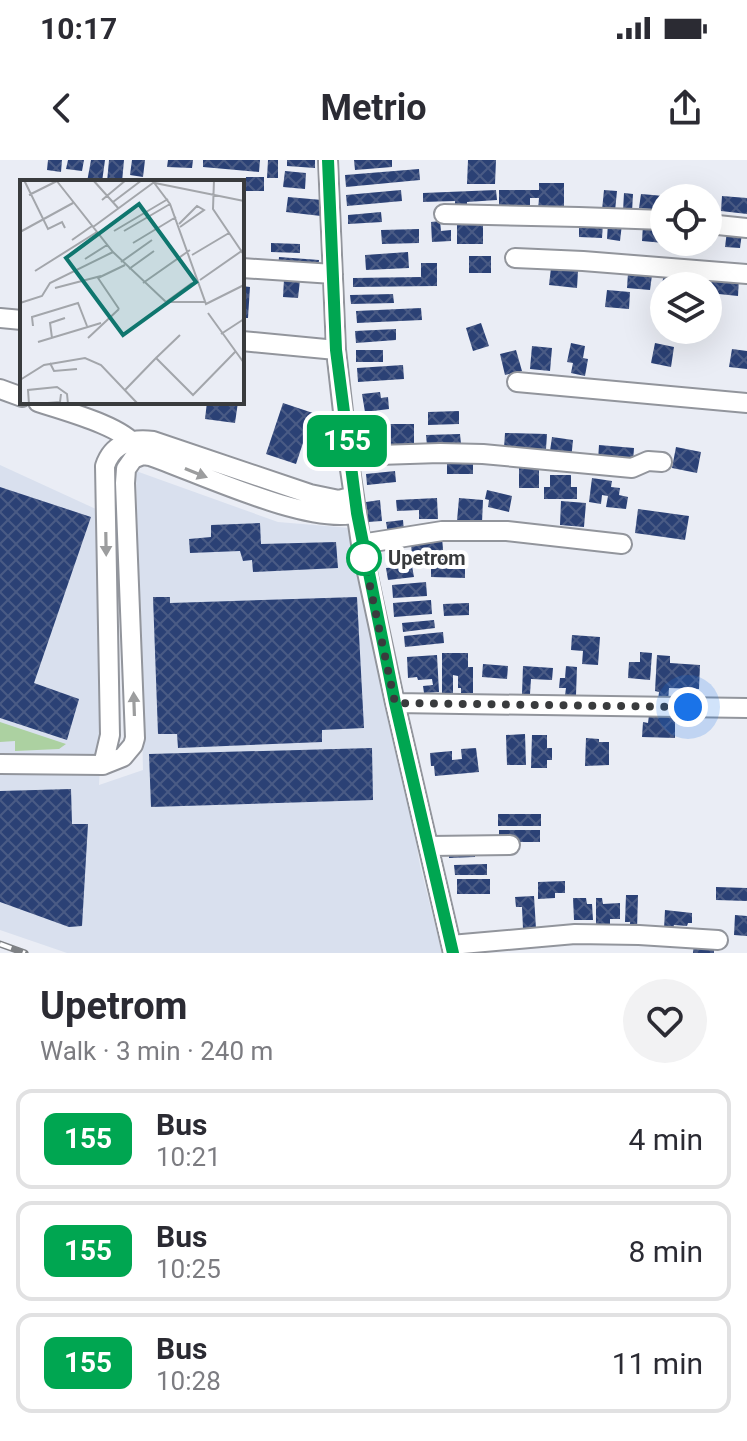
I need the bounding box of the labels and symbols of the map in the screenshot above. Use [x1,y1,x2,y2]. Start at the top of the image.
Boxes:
inset map [20,180,244,404]
line badge: 155 [301,415,393,467]
one-way arrow [184,467,208,480]
one-way arrow [100,532,113,557]
marker: Upetrom [347,541,381,575]
place label: Upetrom [388,546,466,570]
your location [668,687,708,727]
one-way arrow [127,691,140,716]

